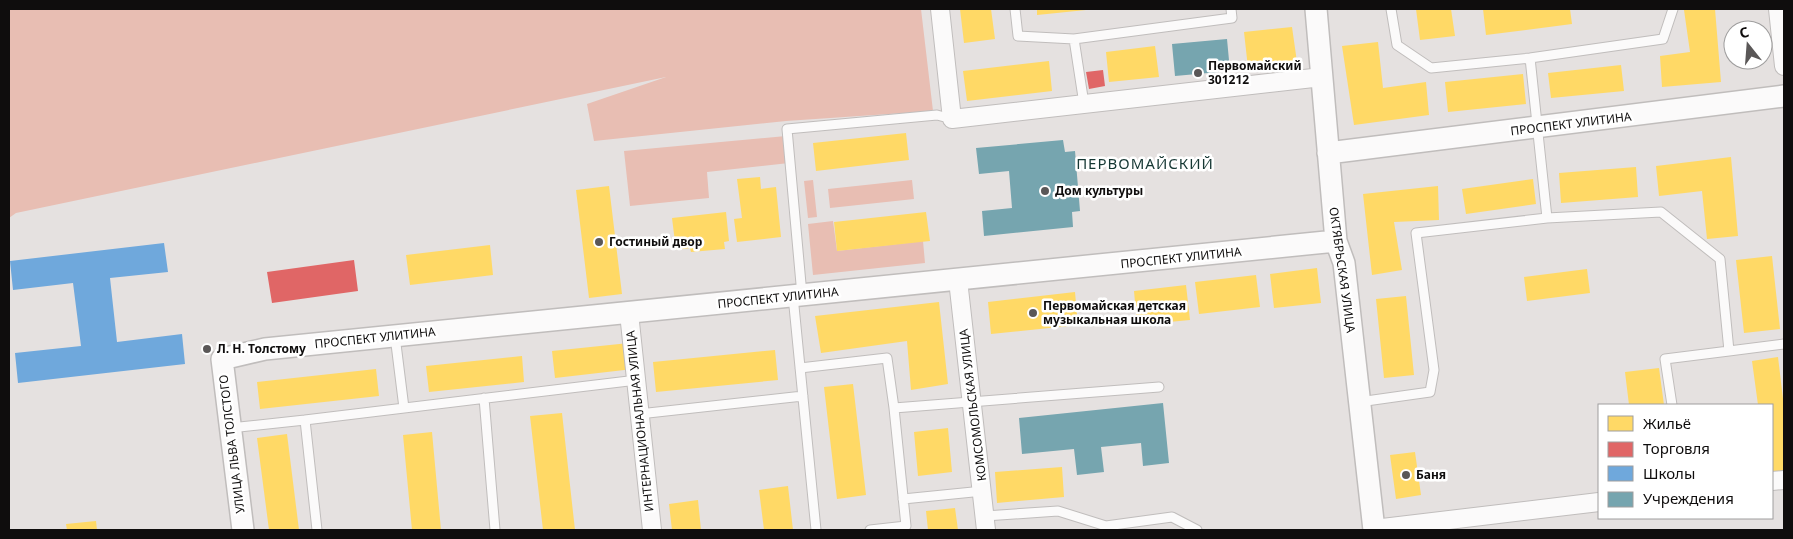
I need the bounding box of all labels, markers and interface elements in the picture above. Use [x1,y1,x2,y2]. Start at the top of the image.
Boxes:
north arrow [1723,20,1773,70]
text: С [1737,22,1751,42]
place label: Первомайский 301212 [1208,57,1302,88]
marker: Первомайский 301212 [1192,67,1204,79]
street label: ПРОСПЕКТ УЛИТИНА [1509,108,1633,139]
district label: ПЕРВОМАЙСКИЙ [1076,153,1214,173]
place label: Дом культуры [1055,182,1143,199]
marker: Дом культуры [1039,185,1051,197]
street label: ОКТЯБРЬСКАЯ УЛИЦА [1325,206,1360,334]
place label: Гостиный двор [609,233,703,250]
marker: Гостиный двор [593,236,605,248]
street label: ПРОСПЕКТ УЛИТИНА [1120,243,1243,272]
street label: ПРОСПЕКТ УЛИТИНА [717,283,840,312]
place label: Первомайская детская музыкальная школа [1043,297,1186,328]
marker: Первомайская детская музыкальная школа [1027,307,1039,319]
street label: ПРОСПЕКТ УЛИТИНА [314,323,437,352]
street label: КОМСОМОЛЬСКАЯ УЛИЦА [955,328,990,482]
street label: ИНТЕРНАЦИОНАЛЬНАЯ УЛИЦА [621,329,657,513]
place label: Л. Н. Толстому [217,340,306,357]
marker: Л. Н. Толстому [201,343,213,355]
street label: УЛИЦА ЛЬВА ТОЛСТОГО [215,374,248,514]
legend [1598,404,1773,519]
text: Жильё [1643,413,1691,433]
text: Торговля [1643,438,1710,458]
text: Школы [1643,463,1695,483]
place label: Баня [1416,466,1446,483]
marker: Баня [1400,469,1412,481]
text: Учреждения [1643,488,1734,508]

